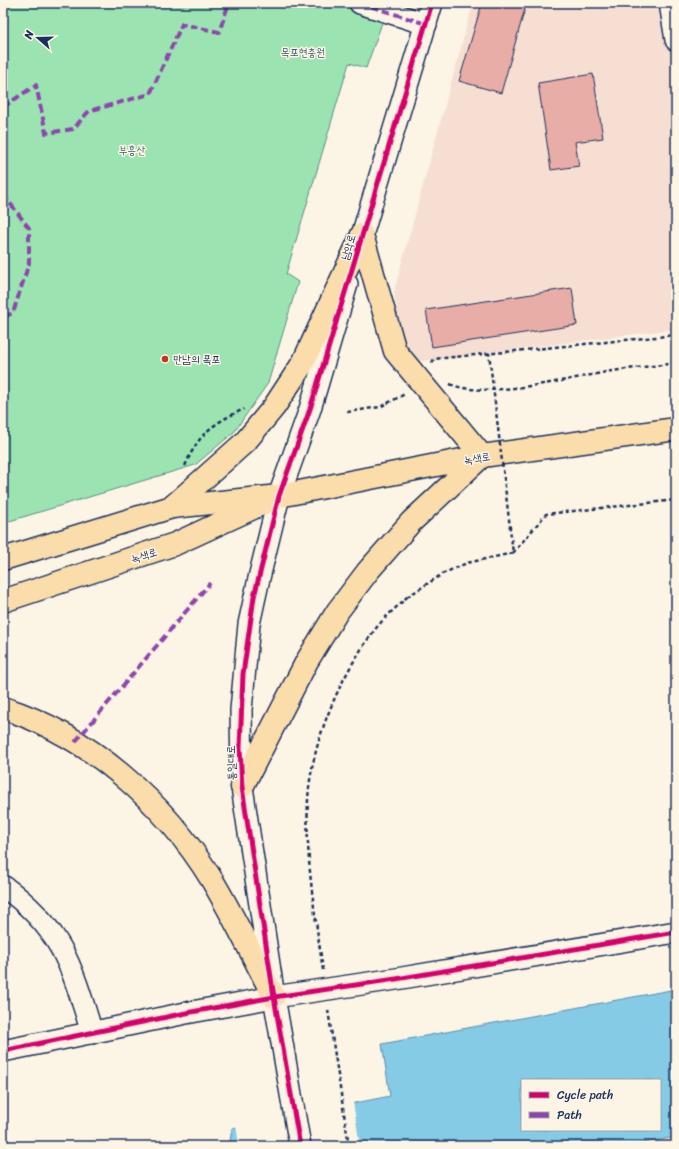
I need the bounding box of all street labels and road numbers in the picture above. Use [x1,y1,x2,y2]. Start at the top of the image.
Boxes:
street label: 남악로 [336,232,361,263]
street label: 녹색로 [462,447,492,470]
street label: 녹색로 [129,542,160,569]
street label: 통일대로 [221,745,242,781]

